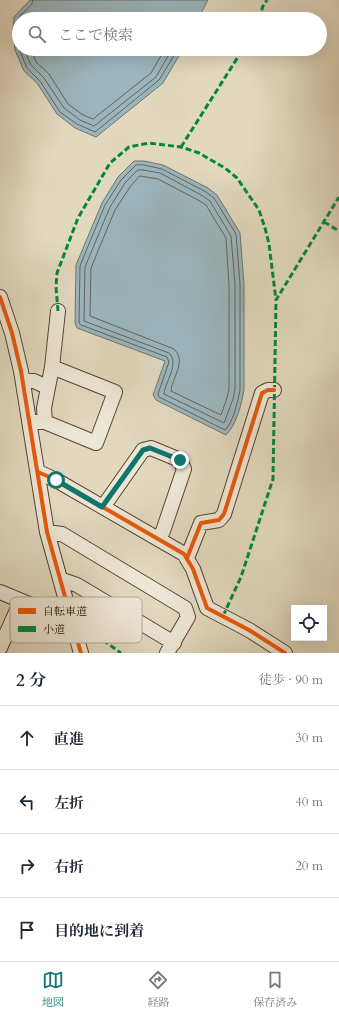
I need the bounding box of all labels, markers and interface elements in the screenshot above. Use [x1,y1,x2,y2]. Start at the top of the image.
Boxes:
search box [12,12,327,56]
icon: search [26,23,48,45]
text: ここで検索 [58,25,133,45]
route end [171,451,189,469]
route start [47,471,65,489]
legend [10,597,142,643]
text: 自転車道 [43,604,87,619]
map controls [291,605,327,641]
button: locate [291,605,327,641]
text: 小道 [43,622,65,637]
text: 2 分 [16,669,46,692]
text: 徒歩 · 90 m [259,671,323,689]
icon: ahead [16,727,38,749]
text: 直進 [54,729,84,749]
text: 30 m [295,729,323,747]
icon: left [16,791,38,813]
text: 左折 [54,793,84,813]
text: 40 m [295,793,323,811]
icon: right [16,855,38,877]
text: 右折 [54,857,84,877]
text: 20 m [295,857,323,875]
icon: arrive [16,919,38,941]
text: 目的地に到着 [54,921,144,941]
tab: 地図 [42,969,64,1010]
tab: 経路 [147,969,169,1010]
tab: 保存済み [253,969,297,1010]

